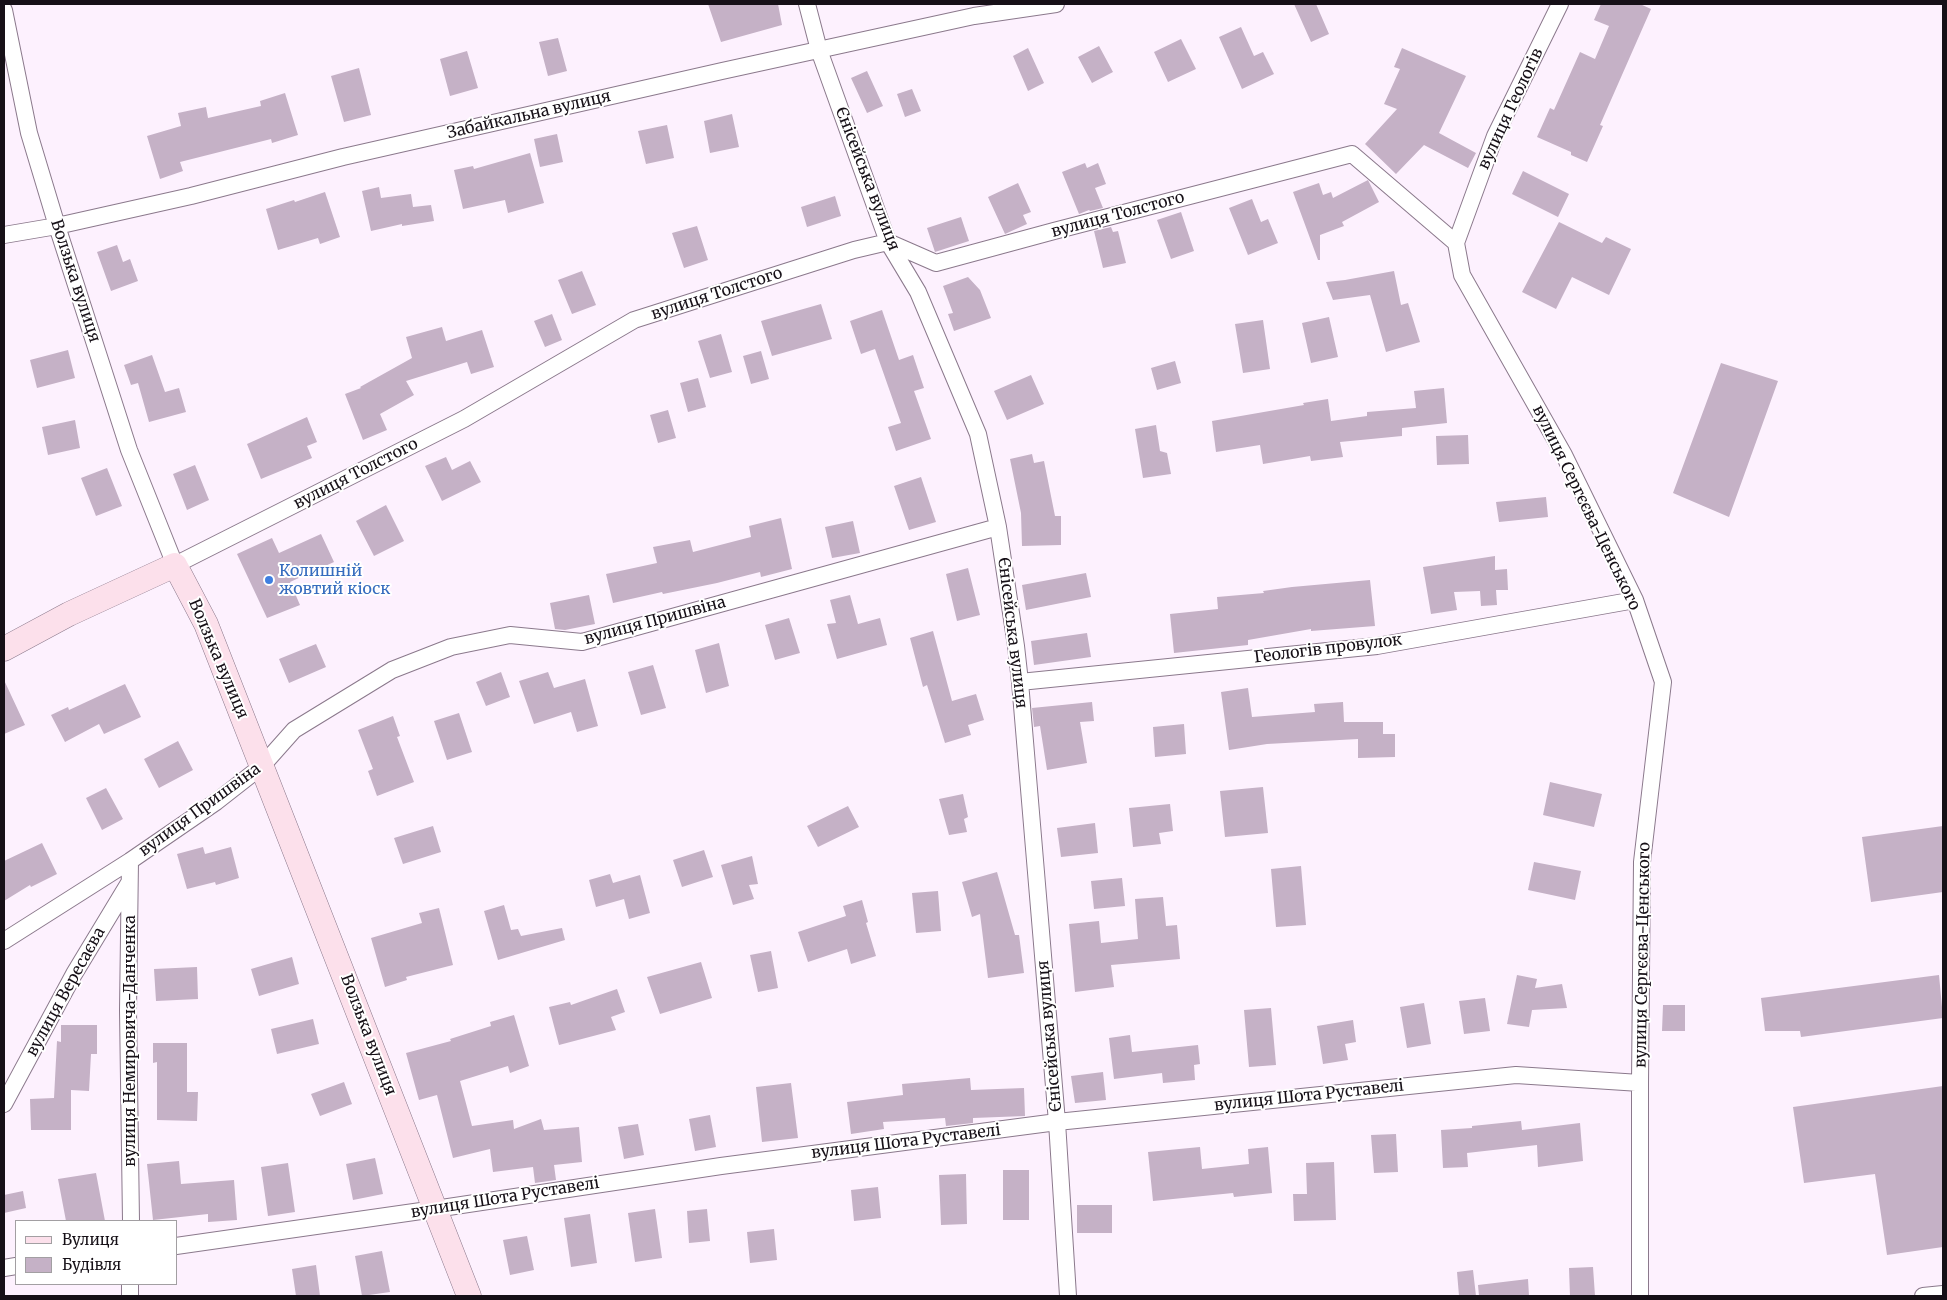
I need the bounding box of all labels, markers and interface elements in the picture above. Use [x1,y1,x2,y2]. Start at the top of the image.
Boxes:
street label: вулиця Геологів [1475,45,1547,173]
street label: Забайкальна вулиця [445,87,613,143]
street label: Єнісейська вулиця [831,105,903,253]
street label: вулиця Толстого [1049,188,1187,242]
street label: Волзька вулиця [46,217,104,345]
street label: вулиця Толстого [649,264,785,324]
street label: вулиця Сергєєва-Ценського [1528,402,1644,614]
street label: вулиця Толстого [291,434,421,514]
street label: Єнісейська вулиця [993,556,1031,710]
place label: Колишній жовтий кіоск [279,561,390,599]
marker: Колишній жовтий кіоск [263,574,275,586]
street label: вулиця Пришвіна [582,593,728,649]
street label: Волзька вулиця [184,596,252,722]
street label: Геологів провулок [1253,630,1403,668]
street label: вулиця Пришвіна [136,759,264,861]
street label: вулиця Сергєєва-Ценського [1631,842,1655,1068]
street label: вулиця Немировича-Данченка [120,915,140,1167]
street label: вулиця Вересаєва [23,924,109,1060]
street label: Єнісейська вулиця [1034,959,1066,1113]
street label: Волзька вулиця [336,972,400,1098]
street label: вулиця Шота Руставелі [1213,1076,1405,1116]
street label: вулиця Шота Руставелі [810,1121,1002,1163]
street label: вулиця Шота Руставелі [409,1174,601,1222]
legend [15,1220,178,1285]
text: Вулиця [62,1230,119,1249]
text: Будівля [62,1255,121,1274]

